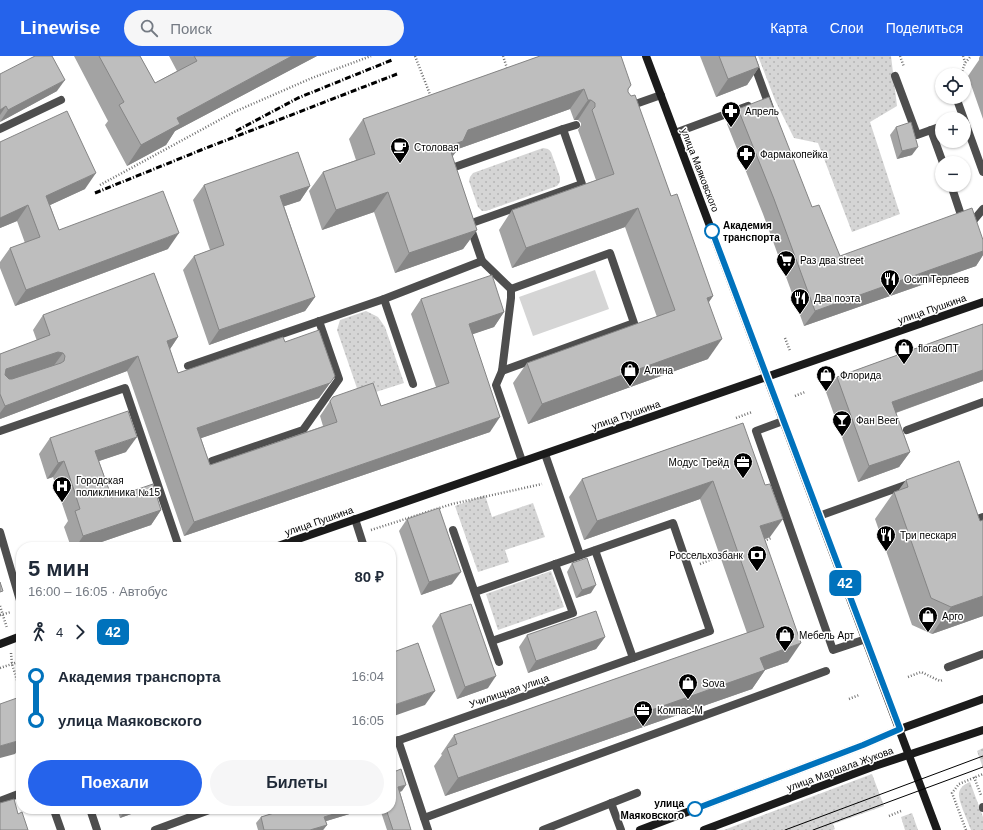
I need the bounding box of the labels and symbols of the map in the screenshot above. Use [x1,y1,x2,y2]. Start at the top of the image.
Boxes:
pharmacy icon: Апрель [720,100,742,128]
place label: Апрель [745,106,779,117]
street label: улица Маяковского [679,126,721,214]
cafe icon: Столовая [389,136,411,164]
place label: Столовая [414,142,459,153]
pharmacy icon: Фармакопейка [735,143,757,171]
place label: Фармакопейка [760,149,828,160]
place label: Академия транспорта [723,220,780,243]
marker: Академия транспорта [704,223,720,239]
supermarket icon: Раз два street [775,249,797,277]
place label: Раз два street [800,255,864,266]
restaurant icon: Осип Терлеев [879,268,901,296]
place label: Осип Терлеев [904,274,969,285]
restaurant icon: Два поэта [789,287,811,315]
street label: улица Пушкина [896,292,968,326]
place label: Два поэта [814,293,861,304]
shop icon: floraОПТ [893,337,915,365]
place label: floraОПТ [918,343,959,354]
shop icon: Алина [619,359,641,387]
shop icon: Флорида [815,364,837,392]
place label: Алина [644,365,674,376]
place label: Флорида [840,370,882,381]
street label: улица Пушкина [590,398,662,432]
bar icon: Фан Beer [831,409,853,437]
place label: Фан Beer [856,415,899,426]
office icon: Модус Трейд [732,451,754,479]
place label: Модус Трейд [669,457,729,468]
hospital icon: Городская поликлиника №15 [51,475,73,503]
place label: Городская поликлиника №15 [76,475,160,498]
street label: улица Пушкина [283,504,355,538]
restaurant icon: Три пескаря [875,524,897,552]
place label: Три пескаря [900,530,956,541]
bank icon: Россельхозбанк [746,544,768,572]
place label: Россельхозбанк [669,550,744,561]
line badge: 42 [827,570,863,596]
shop icon: Арго [917,605,939,633]
place label: Арго [942,611,964,622]
shop icon: Мебель Арт [774,624,796,652]
place label: Мебель Арт [799,630,855,641]
street label: Училищная улица [468,672,551,710]
shop icon: Sova [677,672,699,700]
place label: Sova [702,678,725,689]
office icon: Компас-М [632,699,654,727]
place label: Компас-М [657,705,703,716]
street label: улица Маршала Жукова [785,744,895,793]
place label: улица Маяковского [621,798,684,821]
marker: улица Маяковского [687,801,703,817]

